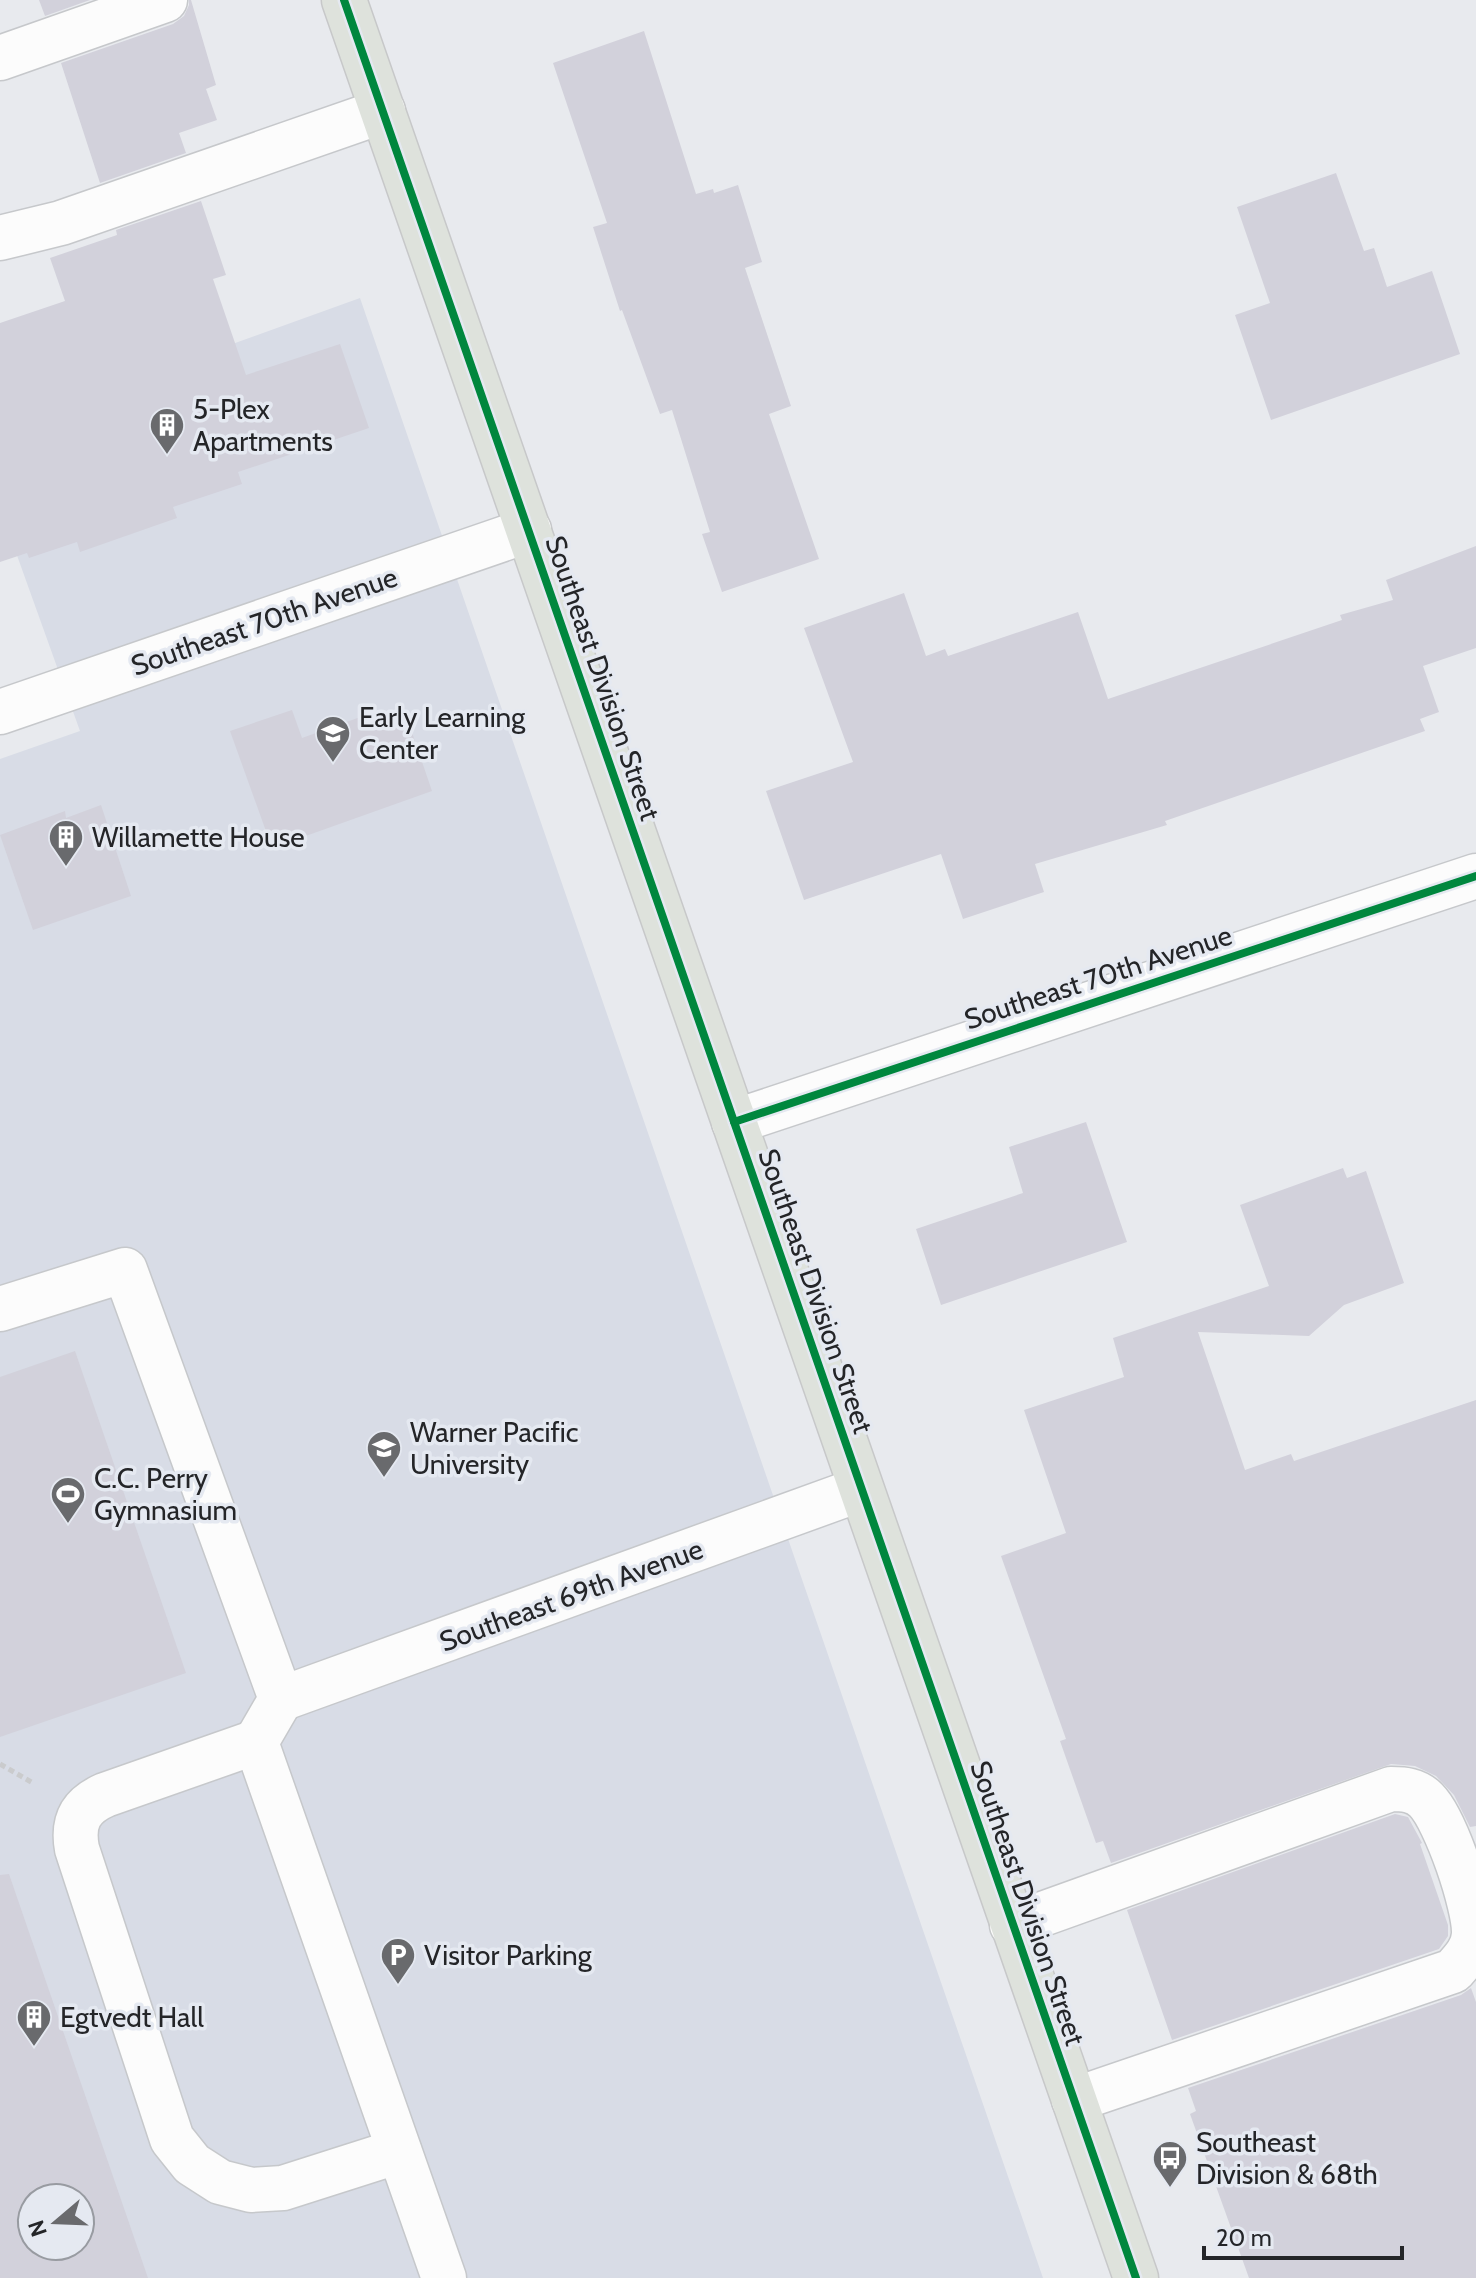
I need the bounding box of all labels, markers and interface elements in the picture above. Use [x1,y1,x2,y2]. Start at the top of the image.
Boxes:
place label: 5-Plex Apartments [193,392,333,458]
building icon: 5-Plex Apartments [148,406,186,456]
street label: Southeast Division Street [538,531,668,825]
street label: Southeast 70th Avenue [126,559,402,683]
place label: Early Learning Center [359,700,526,766]
school or university icon: Early Learning Center [314,714,352,764]
building icon: Willamette House [47,818,85,868]
place label: Willamette House [92,820,305,854]
street label: Southeast 70th Avenue [960,918,1236,1036]
street label: Southeast Division Street [751,1144,881,1438]
place label: Warner Pacific University [410,1415,578,1481]
school or university icon: Warner Pacific University [365,1429,403,1479]
place label: C.C. Perry Gymnasium [94,1461,237,1527]
sports icon: C.C. Perry Gymnasium [49,1475,87,1525]
street label: Southeast 69th Avenue [435,1532,707,1658]
street label: Southeast Division Street [963,1756,1093,2050]
parking icon: Visitor Parking [379,1936,417,1986]
place label: Visitor Parking [424,1938,593,1972]
building icon: Egtvedt Hall [15,1998,53,2048]
place label: Egtvedt Hall [60,2000,204,2034]
place label: Southeast Division & 68th [1196,2125,1378,2191]
bus stop icon: Southeast Division & 68th [1151,2139,1189,2189]
north arrow [16,2182,96,2262]
scale bar [1204,2210,1402,2260]
text: N [22,2217,53,2240]
text: 20 m [1216,2223,1272,2252]

